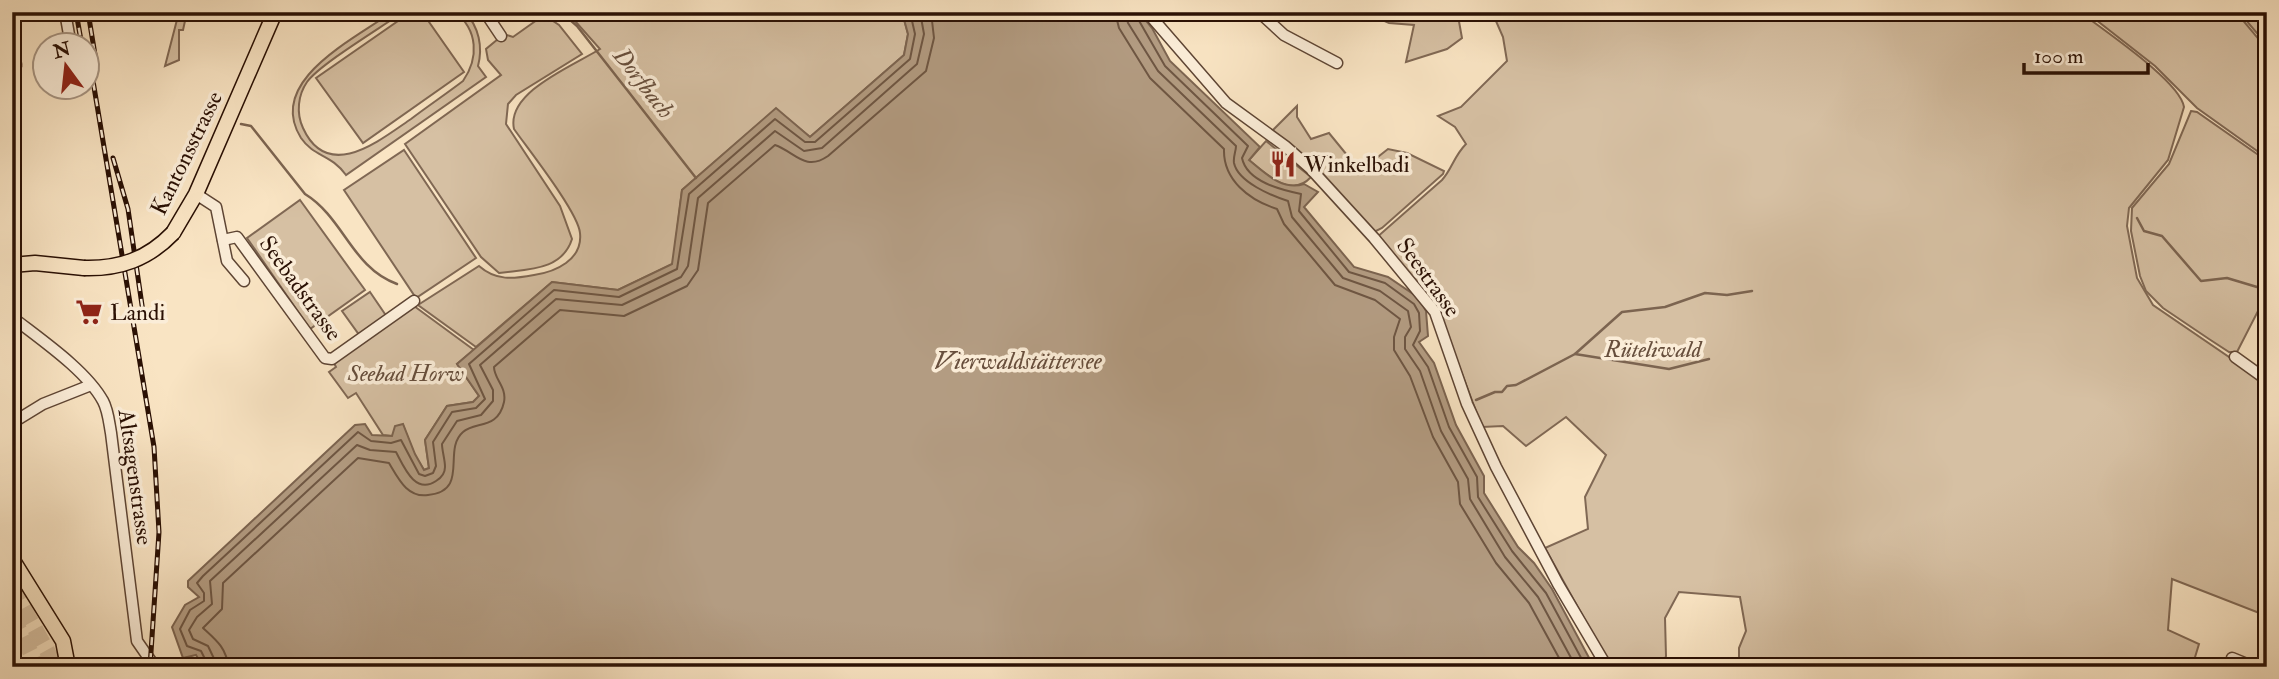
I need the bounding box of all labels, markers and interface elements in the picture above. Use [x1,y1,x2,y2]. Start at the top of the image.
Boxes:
north arrow [32,32,102,102]
scale bar [2024,32,2148,76]
text: N [50,36,74,65]
water label: Dorfbach [606,41,681,125]
text: 100 m [2034,43,2084,70]
street label: Kantonsstrasse [144,86,229,220]
restaurant icon: Winkelbadi [1268,149,1298,179]
place label: Winkelbadi [1303,150,1410,179]
street label: Seebadstrasse [253,230,349,347]
street label: Seestrasse [1390,232,1467,323]
supermarket icon: Landi [74,297,104,327]
place label: Landi [110,298,165,327]
park label: Rüteliwald [1604,335,1703,364]
water label: Vierwaldstättersee [934,346,1103,377]
park label: Seebad Horw [347,359,464,388]
street label: Altsagenstrasse [111,406,159,547]

